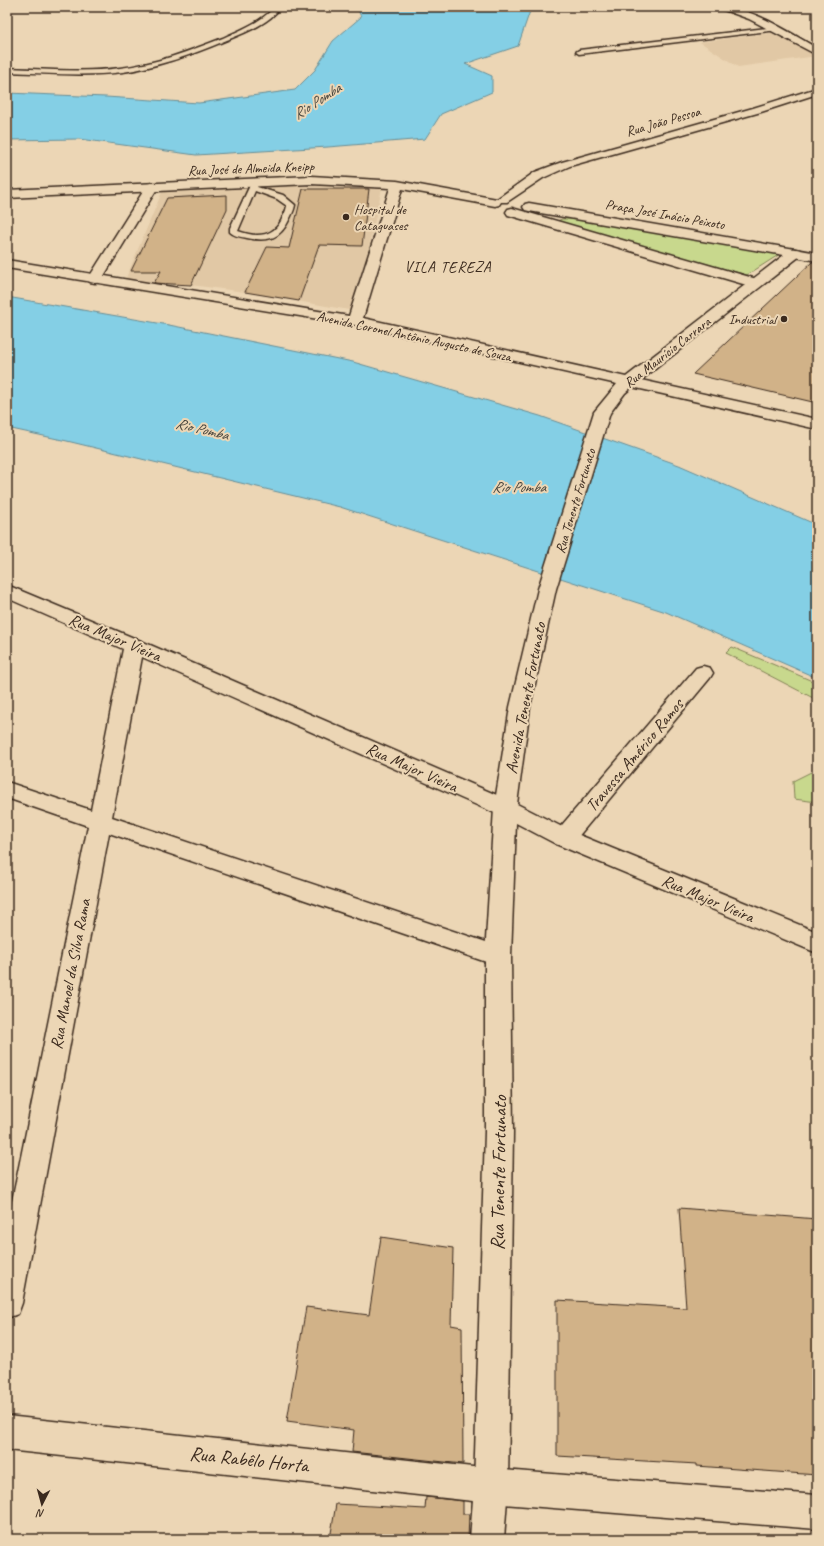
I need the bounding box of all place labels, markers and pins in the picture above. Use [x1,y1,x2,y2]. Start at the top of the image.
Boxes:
place label: Hospital de Cataguases [354,201,409,234]
marker: Hospital de Cataguases [341,212,351,222]
place label: Industrial [728,311,779,328]
marker: Industrial [779,314,789,324]

